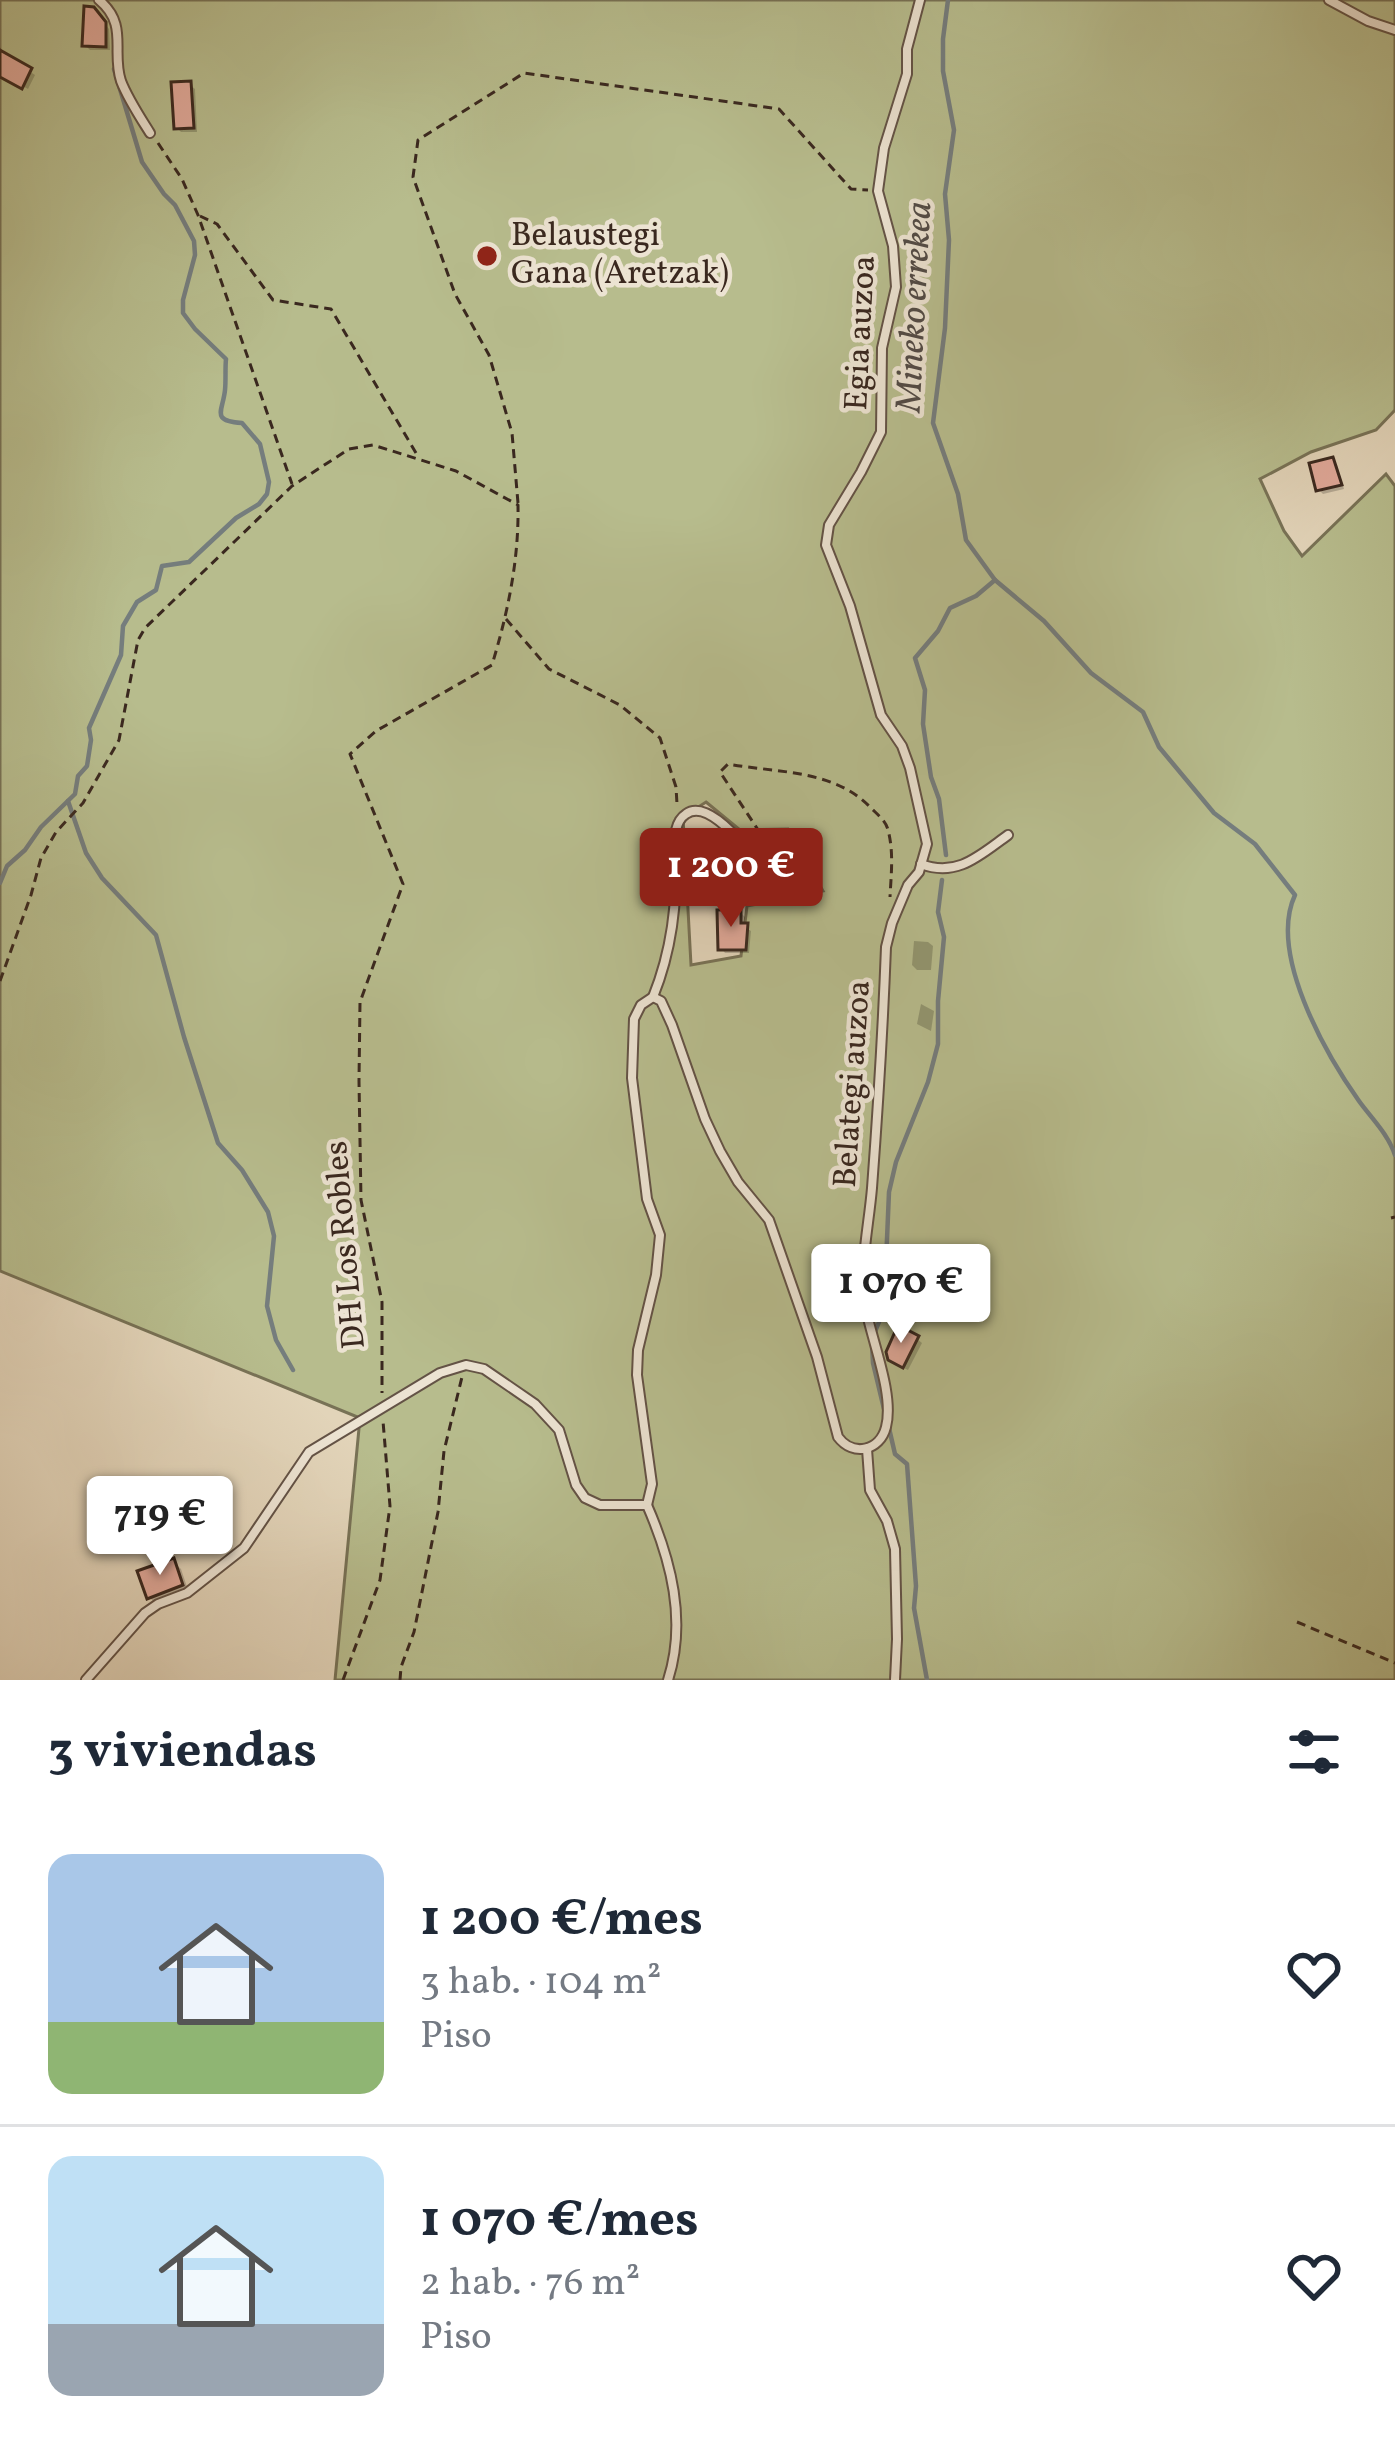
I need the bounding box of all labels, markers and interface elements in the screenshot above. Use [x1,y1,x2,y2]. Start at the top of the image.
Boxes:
water label: Mineko errekea [885,200,946,415]
place label: Belaustegi Gana (Aretzak) [511,214,729,298]
marker: Belaustegi Gana (Aretzak) [474,243,500,269]
street label: Egia auzoa [835,254,889,412]
pin: 1 200 € [620,828,842,930]
text: 1 200 € [667,840,795,894]
street label: Belategi auzoa [824,979,884,1189]
street label: DH Los Robles [315,1139,379,1351]
pin: 1 070 € [790,1244,1012,1346]
text: 1 070 € [838,1256,964,1310]
pin: 719 € [76,1476,244,1578]
text: 719 € [114,1488,206,1542]
text: 3 viviendas [48,1717,317,1788]
icon: filters [1281,1719,1347,1785]
text: 1 200 €/mes [420,1885,703,1956]
icon: home [144,1902,288,2046]
icon: heart [1281,1941,1347,2007]
text: 3 hab. · 104 m² [420,1956,662,2010]
text: Piso [420,2010,492,2064]
text: 1 070 €/mes [420,2186,699,2257]
icon: home [144,2204,288,2348]
icon: heart [1281,2243,1347,2309]
text: 2 hab. · 76 m² [420,2257,640,2311]
text: Piso [420,2311,492,2365]

